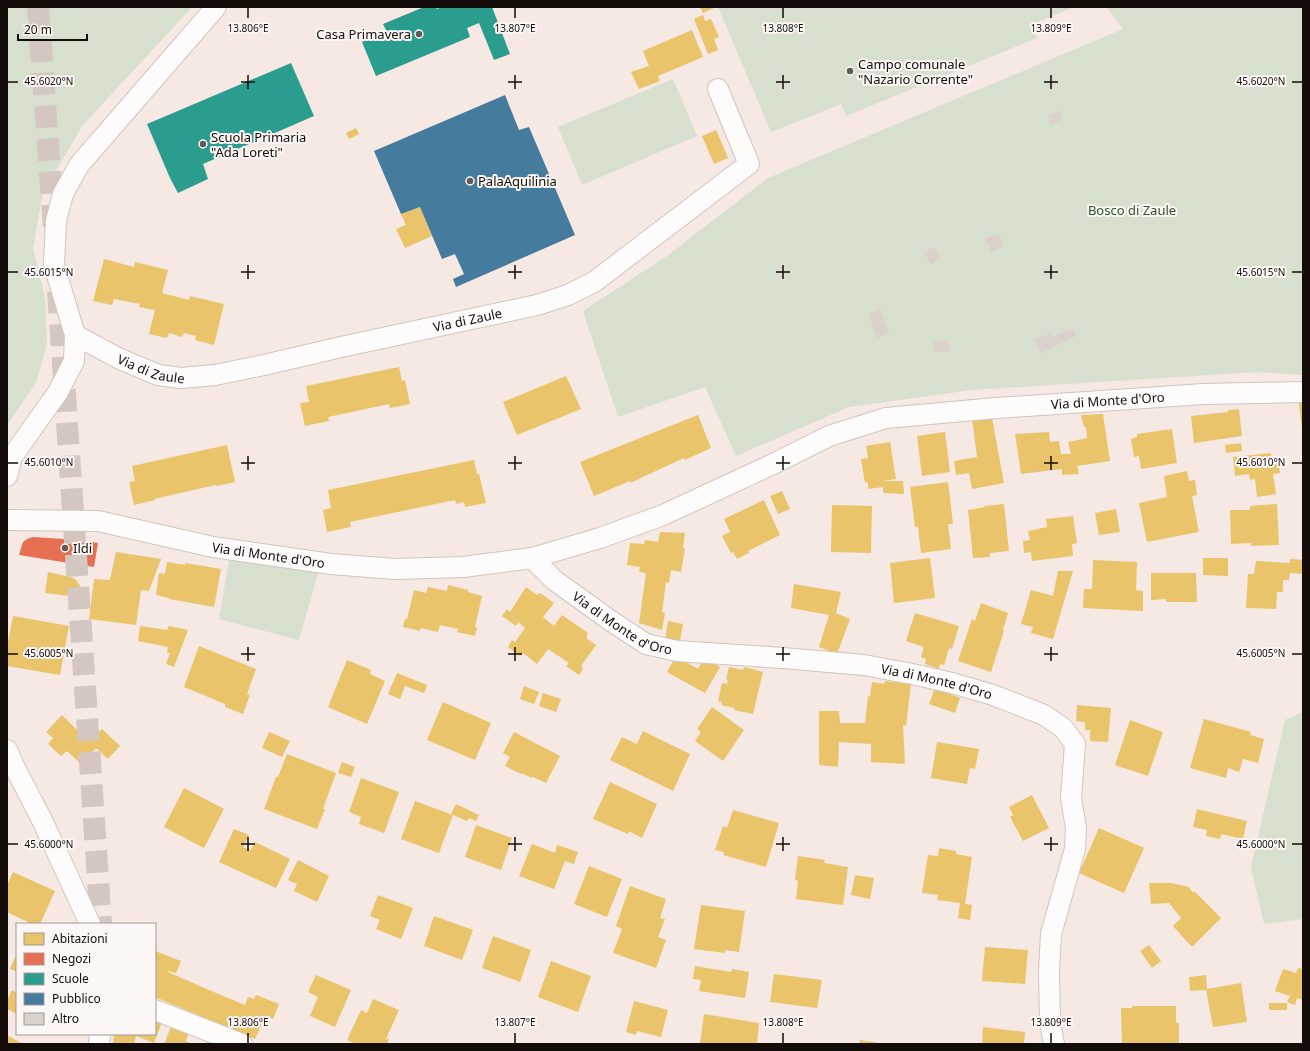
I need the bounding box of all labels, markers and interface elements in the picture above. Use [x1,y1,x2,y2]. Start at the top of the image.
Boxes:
scale bar [18,16,87,42]
text: 20 m [24,21,52,38]
text: 13.806°E [227,21,269,35]
text: 13.807°E [494,21,536,35]
text: 13.808°E [762,21,804,35]
text: 13.809°E [1030,21,1072,35]
place label: Casa Primavera [316,25,411,43]
marker: Casa Primavera [414,29,424,39]
place label: Campo comunale "Nazario Corrente" [858,55,973,88]
marker: Campo comunale "Nazario Corrente" [845,66,855,76]
text: 45.6020°N [25,74,73,88]
text: 45.6020°N [1237,74,1285,88]
place label: Scuola Primaria "Ada Loreti" [211,128,306,161]
marker: Scuola Primaria "Ada Loreti" [198,139,208,149]
place label: PalaAquilinia [478,172,557,190]
marker: PalaAquilinia [465,176,475,186]
park label: Bosco di Zaule [1088,201,1176,219]
text: 45.6015°N [25,265,73,279]
text: 45.6015°N [1237,265,1285,279]
street label: Via di Zaule [431,304,504,336]
street label: Via di Zaule [115,350,186,387]
street label: Via di Monte d'Oro [1050,388,1165,413]
text: 45.6010°N [25,455,73,469]
text: 45.6010°N [1237,455,1285,469]
street label: Via di Monte d'Oro [211,538,326,572]
place label: Ildi [73,539,92,557]
marker: Ildi [60,543,70,553]
street label: Via di Monte d'Oro [569,587,674,659]
text: 45.6005°N [25,646,73,660]
text: 45.6005°N [1237,646,1285,660]
street label: Via di Monte d'Oro [880,659,995,703]
text: 45.6000°N [25,837,73,851]
text: 45.6000°N [1237,837,1285,851]
legend [16,923,156,1035]
text: Abitazioni [52,930,108,947]
text: Negozi [52,950,91,967]
text: Scuole [52,970,89,987]
text: Pubblico [52,990,101,1007]
text: Altro [52,1010,79,1027]
text: 13.806°E [227,1015,269,1029]
text: 13.807°E [494,1015,536,1029]
text: 13.808°E [762,1015,804,1029]
text: 13.809°E [1030,1015,1072,1029]

